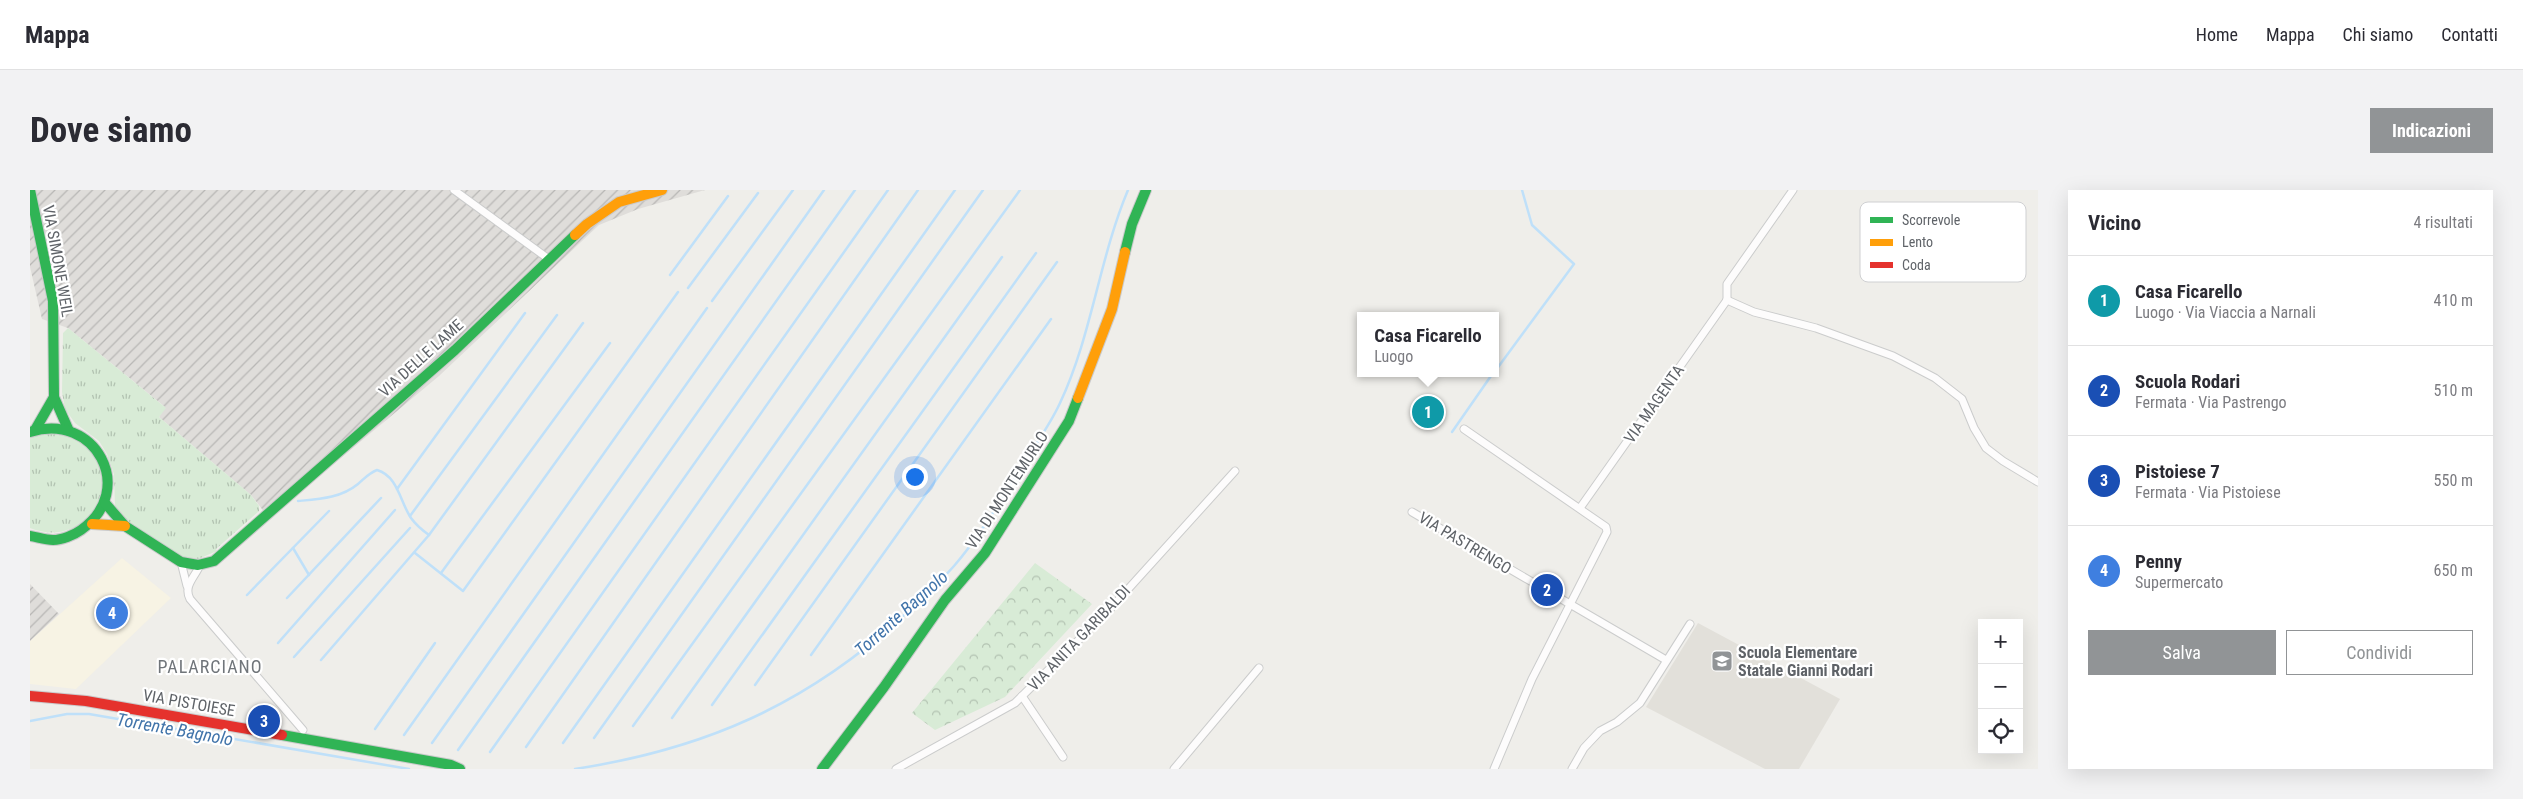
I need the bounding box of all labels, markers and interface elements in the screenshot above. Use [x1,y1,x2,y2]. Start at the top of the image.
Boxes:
text: Mappa [25,21,90,49]
text: Home [2196,24,2238,45]
text: Mappa [2266,24,2315,45]
text: Chi siamo [2343,24,2413,45]
text: Contatti [2441,24,2498,45]
button: Indicazioni [2370,108,2493,153]
text: Dove siamo [30,110,192,151]
legend [1860,202,2026,282]
street label: VIA SIMONE WEIL [39,204,77,319]
text: Vicino [2088,211,2141,235]
text: Scorrevole [1902,212,1961,228]
text: 4 risultati [2413,213,2473,232]
text: Lento [1902,234,1933,250]
text: Coda [1902,257,1931,273]
text: Casa Ficarello [2135,280,2243,303]
text: 1 [2100,291,2108,310]
text: 410 m [2434,291,2473,310]
text: Luogo · Via Viaccia a Narnali [2135,303,2316,322]
popup [1357,312,1499,377]
street label: VIA DELLE LAME [375,315,467,401]
text: Casa Ficarello [1374,324,1482,347]
text: Luogo [1374,347,1413,366]
street label: VIA MAGENTA [1620,361,1688,447]
text: Scuola Rodari [2135,370,2240,393]
text: 2 [2100,381,2108,400]
text: 510 m [2434,381,2473,400]
pin: 1 [1412,393,1444,431]
text: Fermata · Via Pastrengo [2135,393,2287,412]
street label: VIA DI MONTEMURLO [962,427,1052,553]
text: Pistoiese 7 [2135,460,2220,483]
your location [902,464,928,490]
text: 3 [2100,471,2108,490]
text: 550 m [2434,471,2473,490]
text: Fermata · Via Pistoiese [2135,483,2281,502]
street label: VIA PASTRENGO [1415,508,1515,578]
text: Penny [2135,550,2182,573]
text: 4 [2100,561,2108,580]
text: 650 m [2434,561,2473,580]
water label: Torrente Bagnolo [850,566,952,660]
pin: 2 [1531,571,1563,609]
text: Supermercato [2135,573,2223,592]
street label: VIA ANITA GARIBALDI [1024,581,1134,695]
pin: 4 [96,594,128,632]
map controls [1978,619,2023,754]
button: + [1978,619,2023,664]
button: Salva [2088,630,2276,675]
button: Condividi [2286,630,2473,675]
place label: Scuola Elementare Statale Gianni Rodari [1738,643,1873,680]
school or university icon: Scuola Elementare Statale Gianni Rodari [1710,649,1734,673]
district label: PALARCIANO [157,656,263,677]
button: − [1978,664,2023,709]
street label: VIA PISTOIESE [142,686,237,720]
pin: 3 [248,702,280,740]
water label: Torrente Bagnolo [115,708,235,750]
button: locate [1978,709,2023,754]

